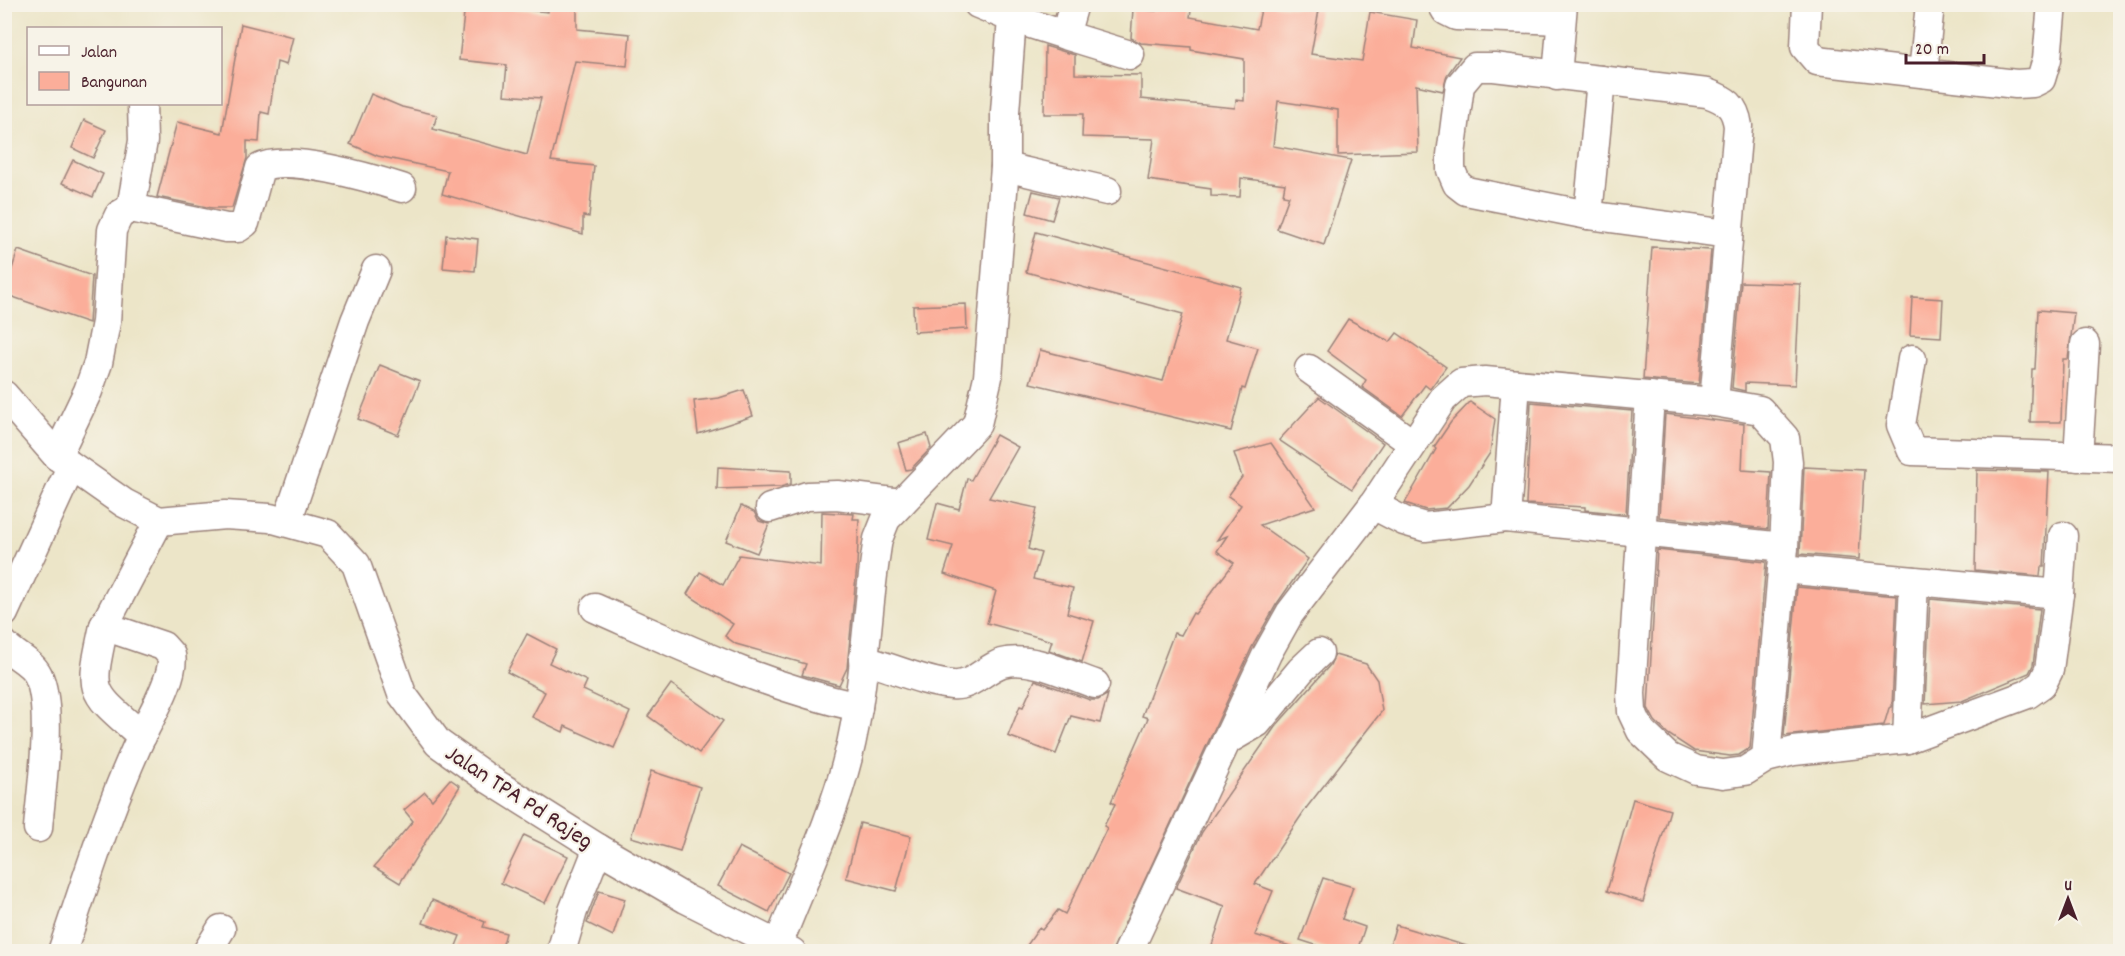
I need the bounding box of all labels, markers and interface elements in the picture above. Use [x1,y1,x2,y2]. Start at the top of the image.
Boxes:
legend [27,27,222,105]
scale bar [1906,27,1984,65]
text: 20 m [1915,38,1949,63]
text: Jalan [81,41,117,66]
text: Bangunan [81,71,147,96]
street label: Jalan TPA Pd Rajeg [438,738,599,859]
north arrow [2038,869,2098,929]
text: U [2064,875,2072,898]

